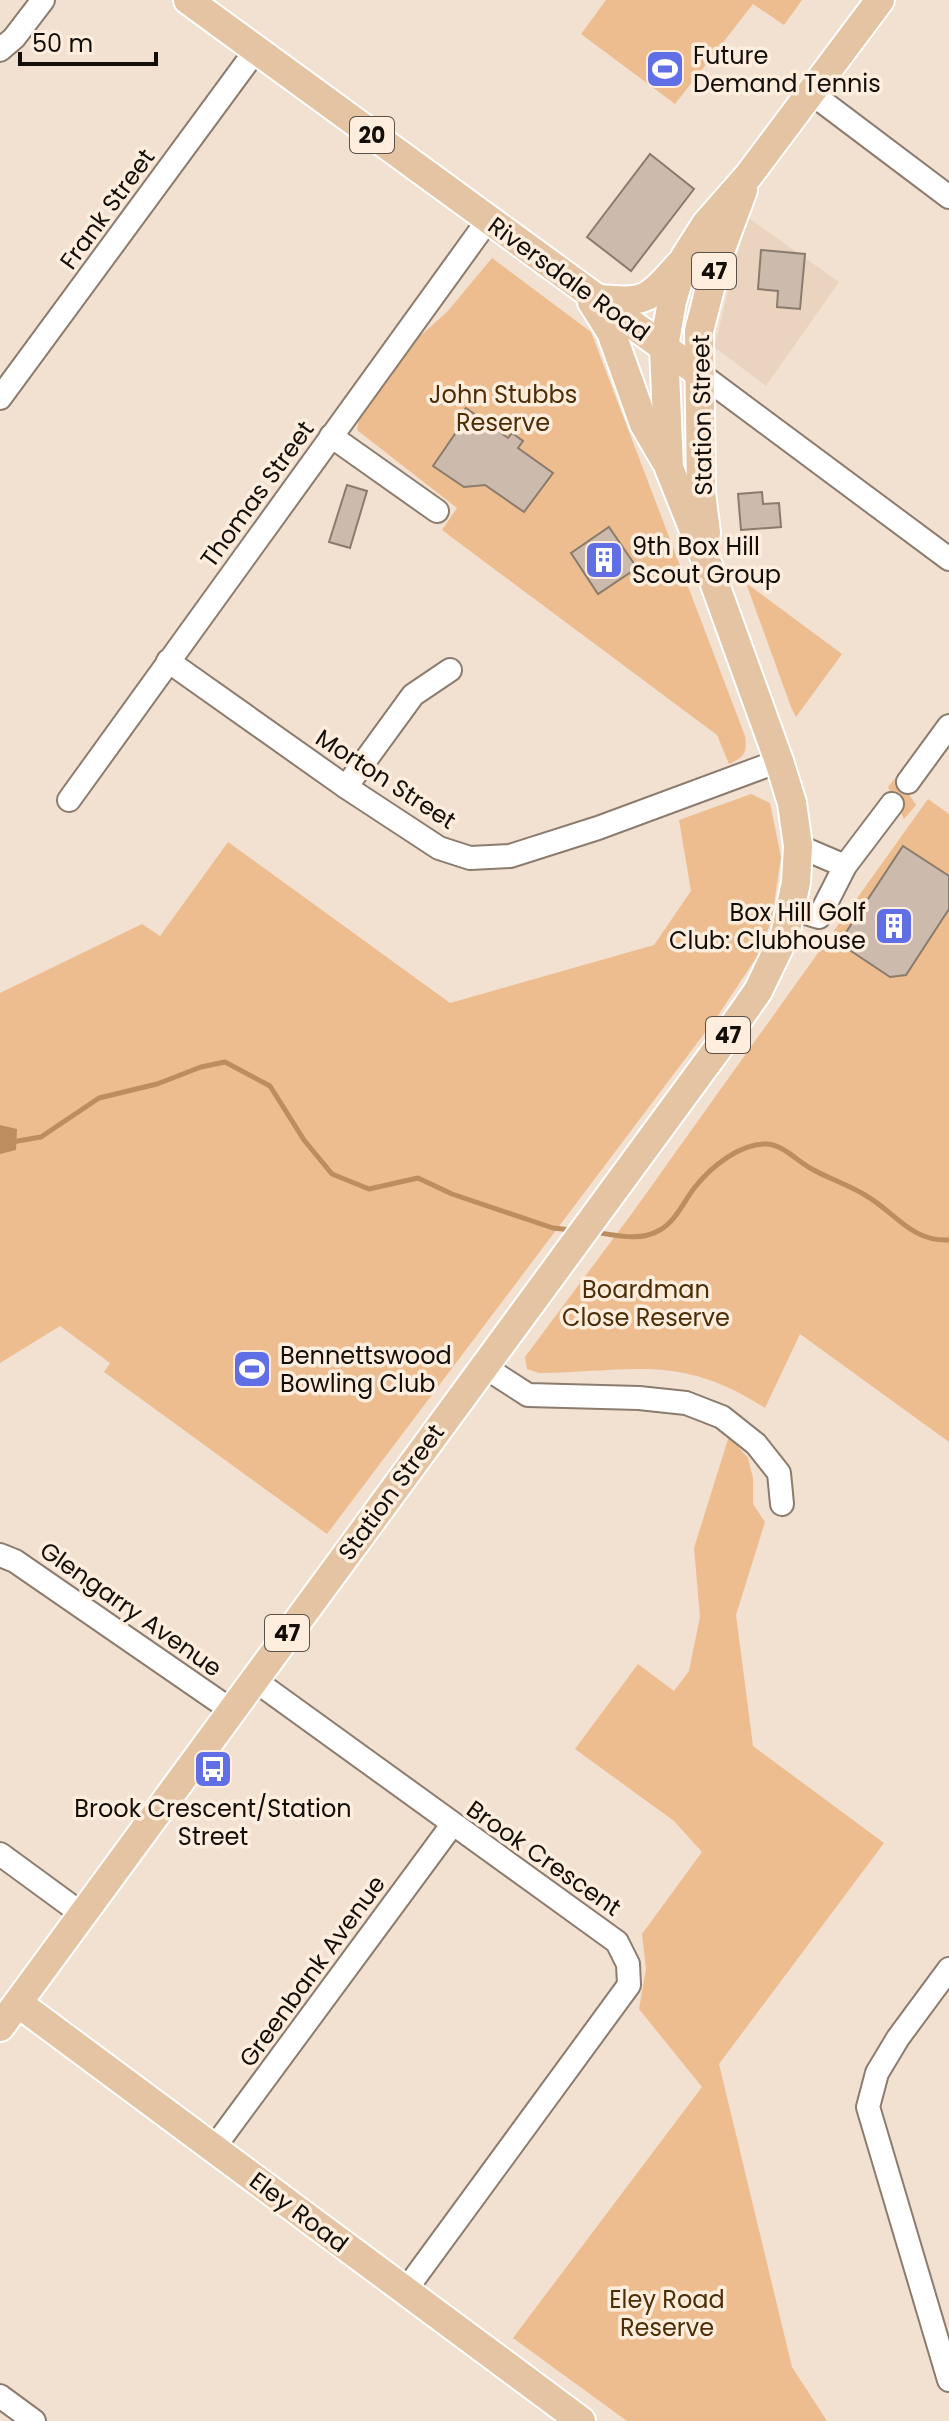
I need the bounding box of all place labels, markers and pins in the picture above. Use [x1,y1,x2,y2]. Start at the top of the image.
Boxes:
place label: Future Demand Tennis [693,39,881,100]
sports icon: Future Demand Tennis [644,48,686,90]
place label: 9th Box Hill Scout Group [632,530,781,591]
building icon: 9th Box Hill Scout Group [583,539,625,581]
place label: Box Hill Golf Club: Clubhouse [669,896,866,957]
building icon: Box Hill Golf Club: Clubhouse [873,905,915,947]
place label: Bennettswood Bowling Club [280,1339,452,1400]
sports icon: Bennettswood Bowling Club [231,1348,273,1390]
bus stop icon: Brook Crescent/Station Street [192,1748,234,1790]
place label: Brook Crescent/Station Street [74,1792,352,1853]

